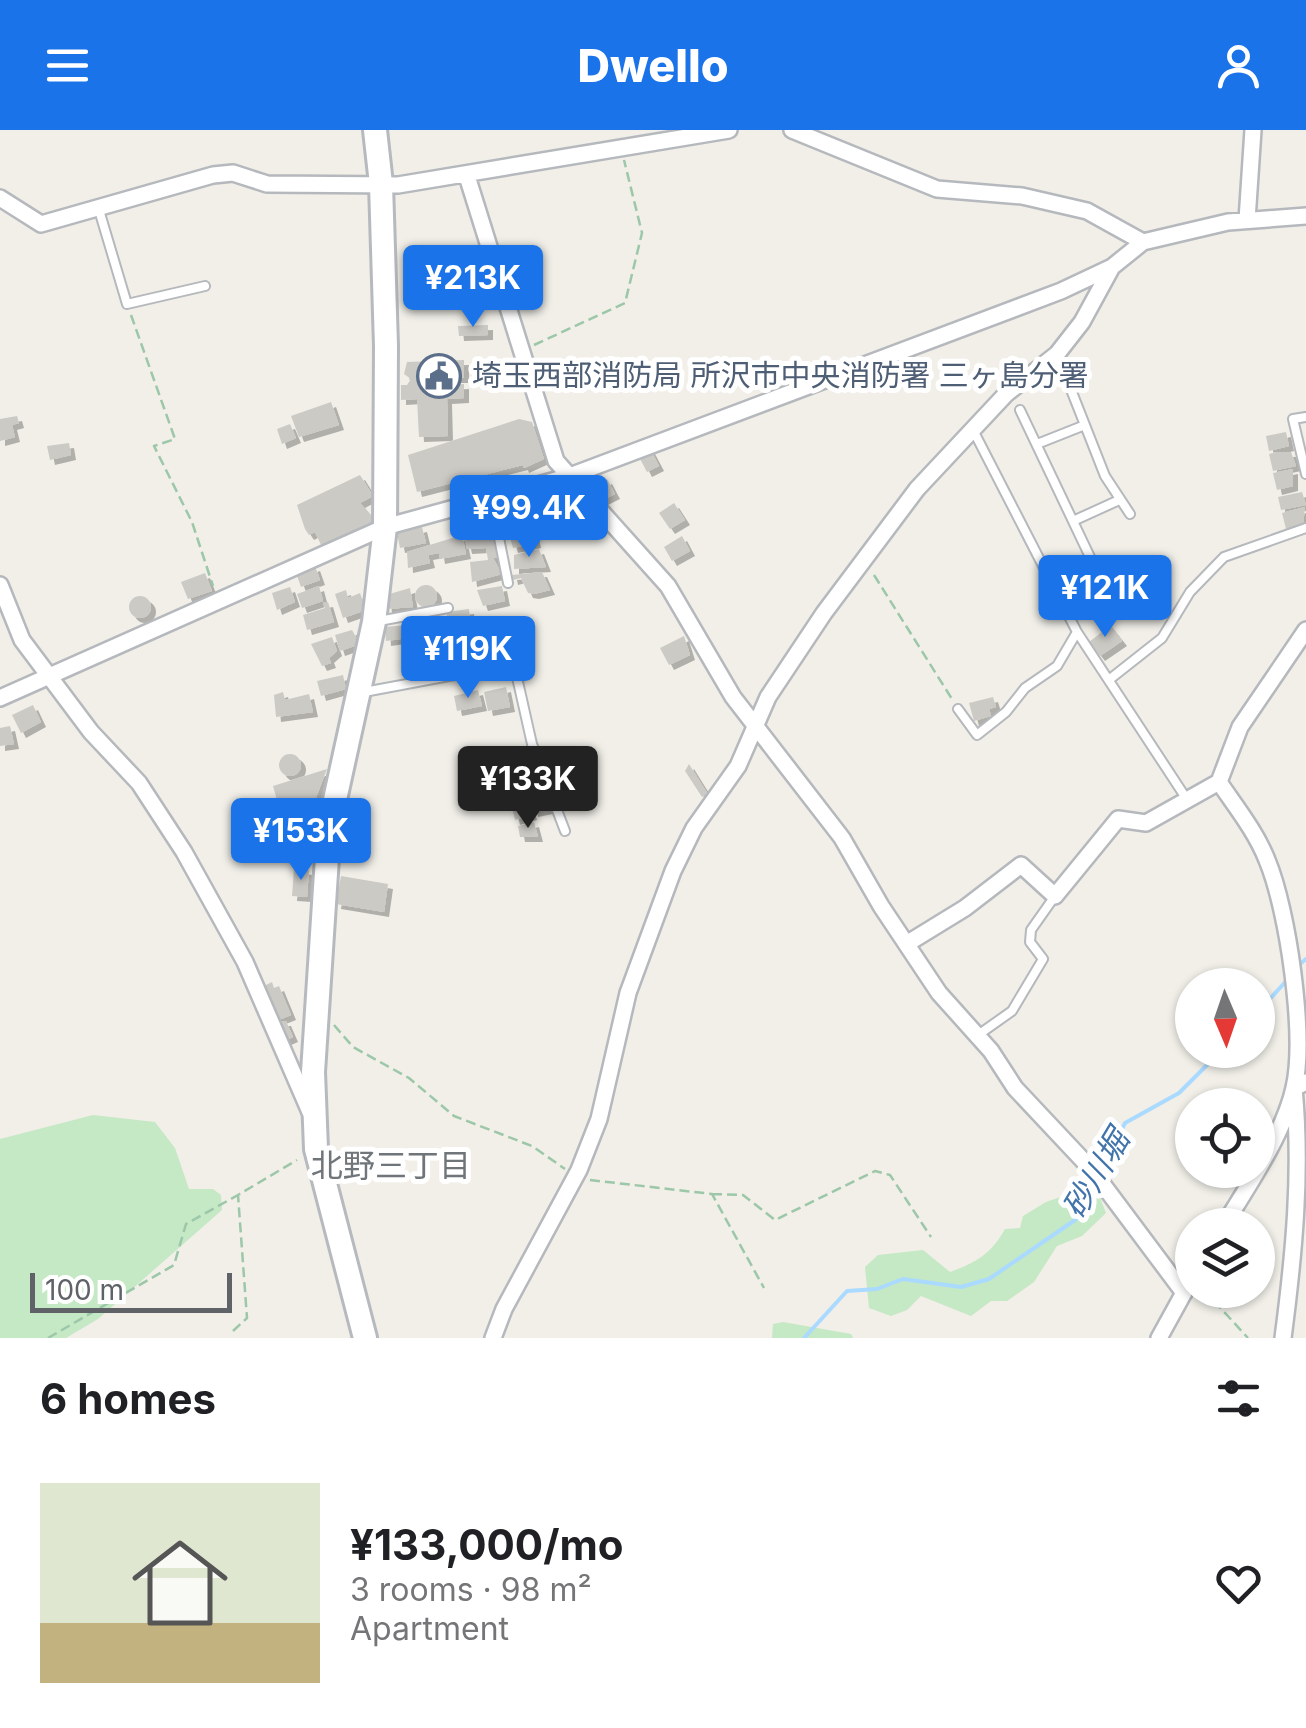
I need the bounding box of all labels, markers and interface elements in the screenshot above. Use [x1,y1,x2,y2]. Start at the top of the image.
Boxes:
icon: menu [40,38,95,93]
text: Dwello [577,38,729,93]
icon: person [1211,38,1266,93]
pin: ¥213K [403,245,543,330]
text: ¥213K [425,258,521,297]
public building icon: 埼玉西部消防局 所沢市中央消防署 三ヶ島分署 [416,353,462,399]
place label: 埼玉西部消防局 所沢市中央消防署 三ヶ島分署 [472,357,1089,393]
pin: ¥99.4K [448,475,610,560]
text: ¥99.4K [472,488,586,527]
pin: ¥121K [1035,555,1175,640]
text: ¥121K [1060,568,1150,607]
pin: ¥119K [398,616,538,701]
text: ¥119K [423,629,513,668]
pin: ¥133K [458,746,598,831]
text: ¥133K [480,759,576,798]
pin: ¥153K [231,798,371,883]
text: ¥153K [253,811,349,850]
north arrow [1175,968,1275,1068]
map controls [1175,968,1275,1308]
button: locate [1175,1088,1275,1188]
water label: 砂川堀 [1054,1118,1140,1225]
district label: 北野三丁目 [311,1146,471,1185]
button: layers [1175,1208,1275,1308]
scale bar [30,1268,232,1312]
text: 100 m [45,1273,124,1307]
icon: filters [1211,1371,1266,1426]
text: 6 homes [40,1373,216,1424]
text: ¥133,000/mo [350,1519,624,1570]
icon: home [120,1523,240,1643]
icon: heart [1211,1556,1266,1611]
text: 3 rooms · 98 m² [350,1570,592,1609]
text: Apartment [350,1609,509,1648]

